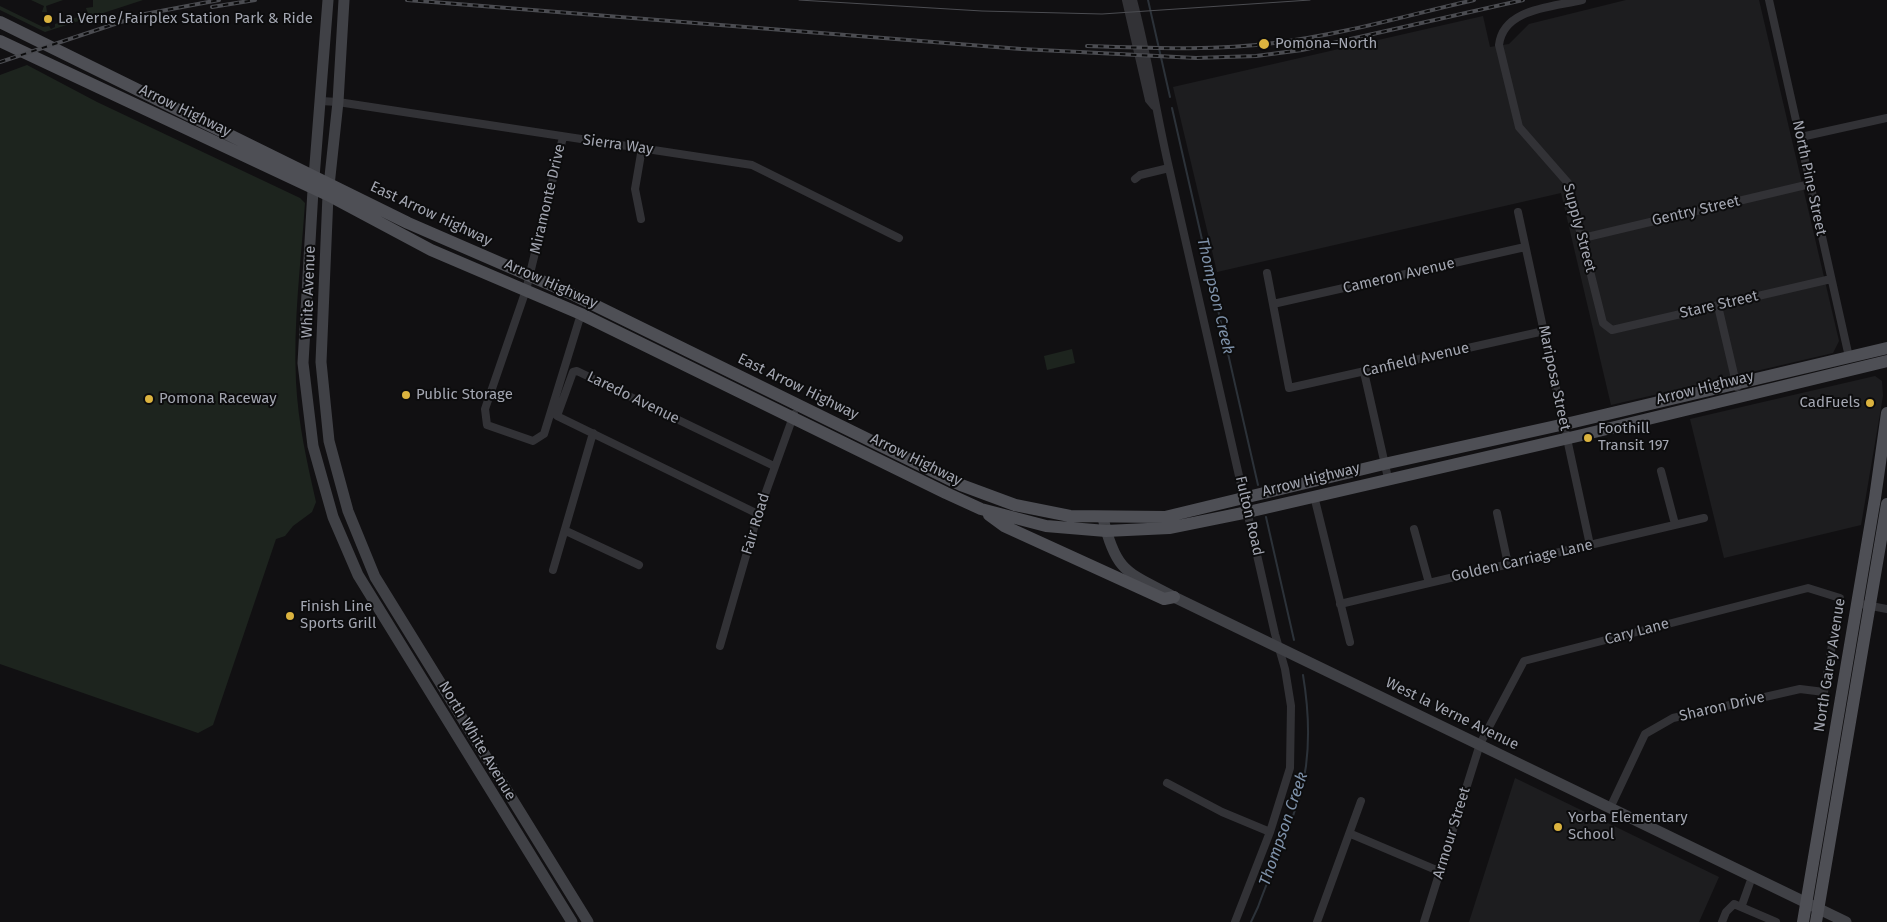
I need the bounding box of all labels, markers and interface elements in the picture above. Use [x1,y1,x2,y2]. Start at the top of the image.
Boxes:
place label: La Verne/Fairplex Station Park & Ride [58,10,313,28]
marker: La Verne/Fairplex Station Park & Ride [42,13,54,25]
place label: Pomona–North [1275,35,1377,53]
marker: Pomona–North [1257,37,1271,51]
street label: Arrow Highway [136,81,234,141]
street label: North Pine Street [1788,119,1830,237]
street label: Sierra Way [582,131,654,159]
street label: Miramonte Drive [527,142,569,256]
street label: East Arrow Highway [367,178,495,250]
street label: Supply Street [1559,182,1599,274]
street label: Gentry Street [1650,192,1742,230]
water label: Thompson Creek [1192,236,1238,356]
street label: White Avenue [298,245,320,339]
street label: Cameron Avenue [1341,254,1457,298]
street label: Arrow Highway [502,255,600,313]
street label: Stare Street [1678,287,1760,323]
street label: Mariposa Street [1534,324,1574,432]
street label: Canfield Avenue [1361,339,1471,381]
street label: East Arrow Highway [735,350,861,424]
street label: Arrow Highway [1654,367,1756,409]
street label: Laredo Avenue [584,368,682,428]
place label: Public Storage [416,386,513,404]
marker: Public Storage [400,389,412,401]
place label: Pomona Raceway [159,390,277,408]
marker: Pomona Raceway [143,393,155,405]
place label: CadFuels [1800,394,1860,412]
marker: CadFuels [1864,397,1876,409]
place label: Foothill Transit 197 [1598,420,1669,455]
street label: Arrow Highway [867,430,965,490]
marker: Foothill Transit 197 [1582,432,1594,444]
street label: Arrow Highway [1260,459,1362,501]
street label: Fulton Road [1231,474,1267,558]
street label: Fair Road [738,491,774,557]
street label: Golden Carriage Lane [1449,536,1595,586]
street label: North Garey Avenue [1811,597,1849,733]
place label: Finish Line Sports Grill [300,598,376,633]
marker: Finish Line Sports Grill [284,610,296,622]
street label: Cary Lane [1603,615,1671,649]
street label: West la Verne Avenue [1382,674,1522,754]
street label: North White Avenue [434,678,520,804]
street label: Sharon Drive [1678,688,1766,726]
water label: Thompson Creek [1256,770,1312,888]
street label: Armour Street [1429,785,1475,881]
place label: Yorba Elementary School [1568,809,1688,844]
marker: Yorba Elementary School [1552,821,1564,833]

